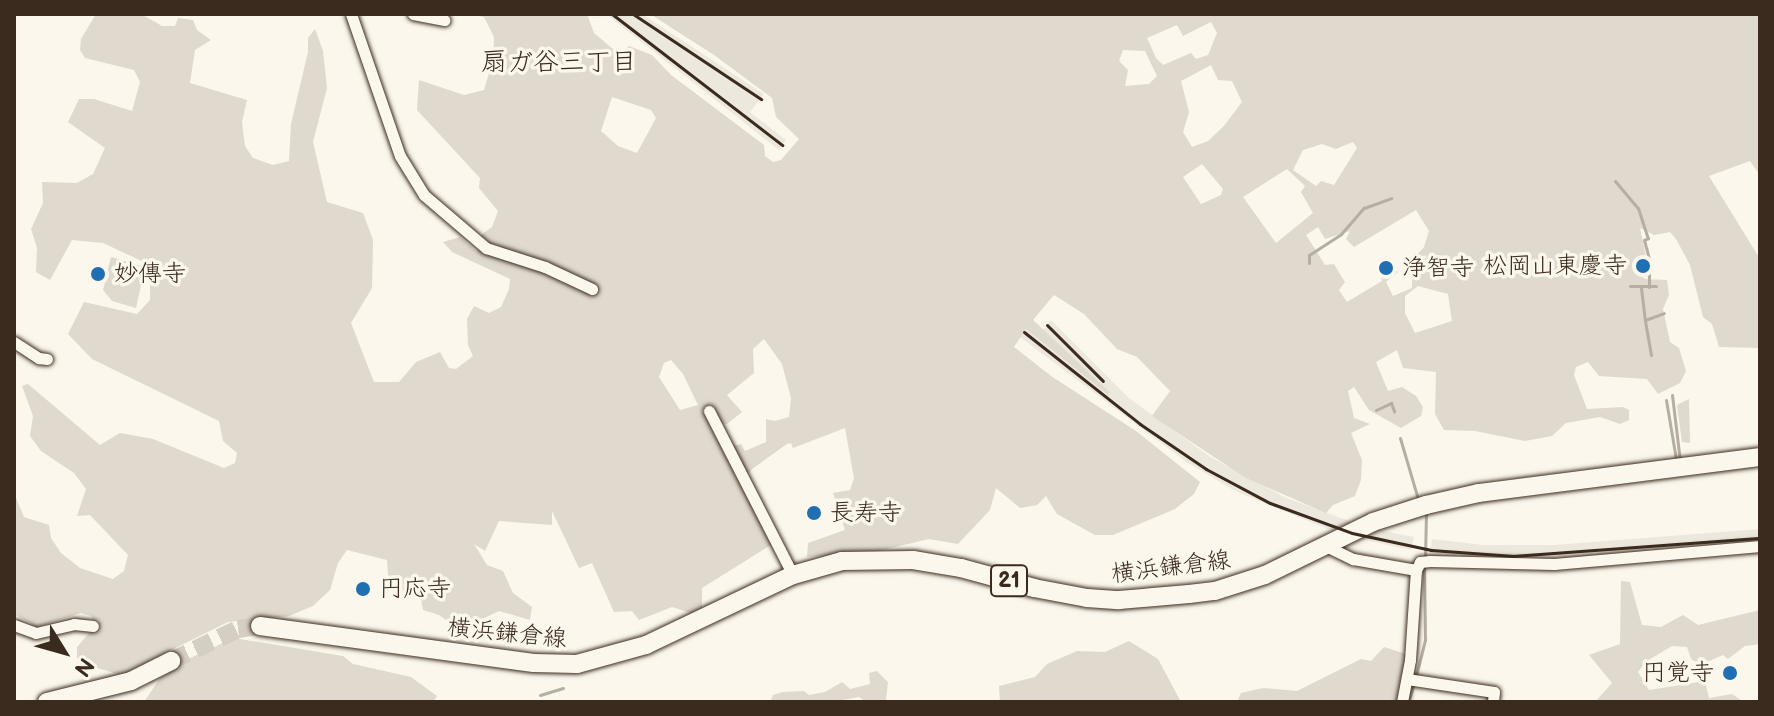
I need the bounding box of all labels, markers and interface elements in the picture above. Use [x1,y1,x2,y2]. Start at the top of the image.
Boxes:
district label: 扇ガ谷三丁目 [481,47,637,79]
place label: 松岡山東慶寺 [1483,252,1627,280]
place label: 浄智寺 [1402,254,1474,282]
marker: 松岡山東慶寺 [1634,257,1652,275]
marker: 浄智寺 [1377,259,1395,277]
place label: 妙傳寺 [114,260,186,288]
marker: 妙傳寺 [89,265,107,283]
place label: 長寿寺 [830,499,902,527]
marker: 長寿寺 [805,504,823,522]
street label: 横浜鎌倉線 [1110,545,1232,589]
road number: 21 [989,563,1029,599]
place label: 円応寺 [379,575,451,603]
marker: 円応寺 [354,580,372,598]
north arrow [24,612,104,692]
street label: 横浜鎌倉線 [446,612,568,654]
text: N [68,652,99,681]
place label: 円覚寺 [1642,659,1714,687]
marker: 円覚寺 [1721,664,1739,682]

